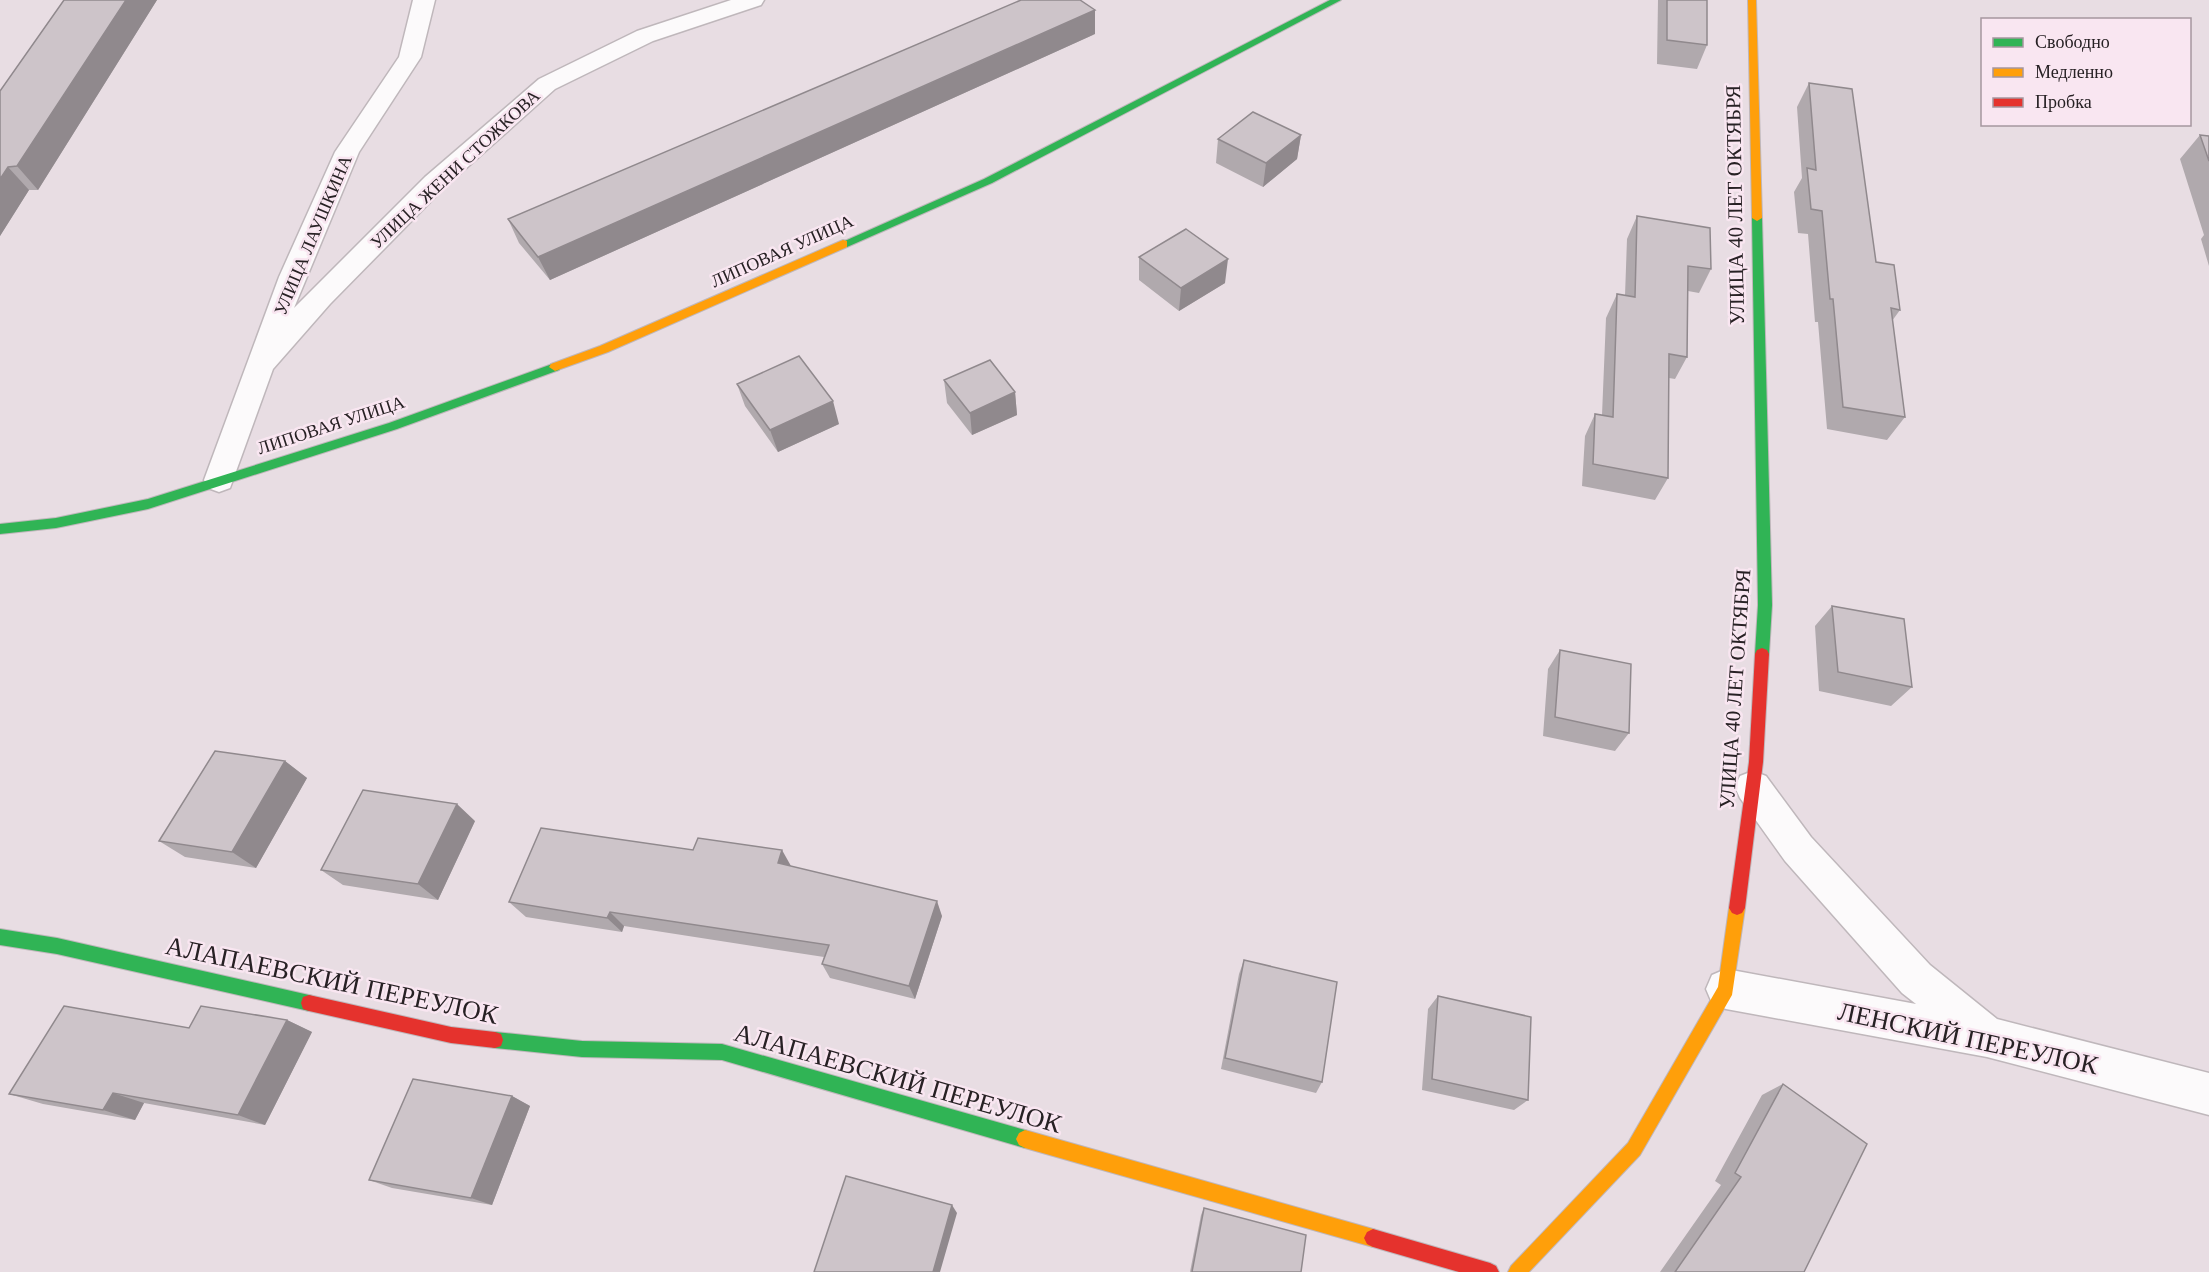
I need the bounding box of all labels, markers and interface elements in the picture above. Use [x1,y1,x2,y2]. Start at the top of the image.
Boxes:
legend [1981,18,2191,126]
text: Свободно [2035,32,2110,52]
text: Медленно [2035,62,2113,82]
street label: УЛИЦА ЖЕНИ СТОЖКОВА [366,85,544,253]
street label: УЛИЦА 40 ЛЕТ ОКТЯБРЯ [1721,85,1749,325]
text: Пробка [2035,92,2092,112]
street label: УЛИЦА ЛАУШКИНА [270,152,356,318]
street label: ЛИПОВАЯ УЛИЦА [708,211,856,291]
street label: ЛИПОВАЯ УЛИЦА [255,392,407,458]
street label: УЛИЦА 40 ЛЕТ ОКТЯБРЯ [1715,568,1755,810]
street label: АЛАПАЕВСКИЙ ПЕРЕУЛОК [163,931,501,1030]
street label: ЛЕНСКИЙ ПЕРЕУЛОК [1835,997,2101,1080]
street label: АЛАПАЕВСКИЙ ПЕРЕУЛОК [731,1018,1065,1139]

